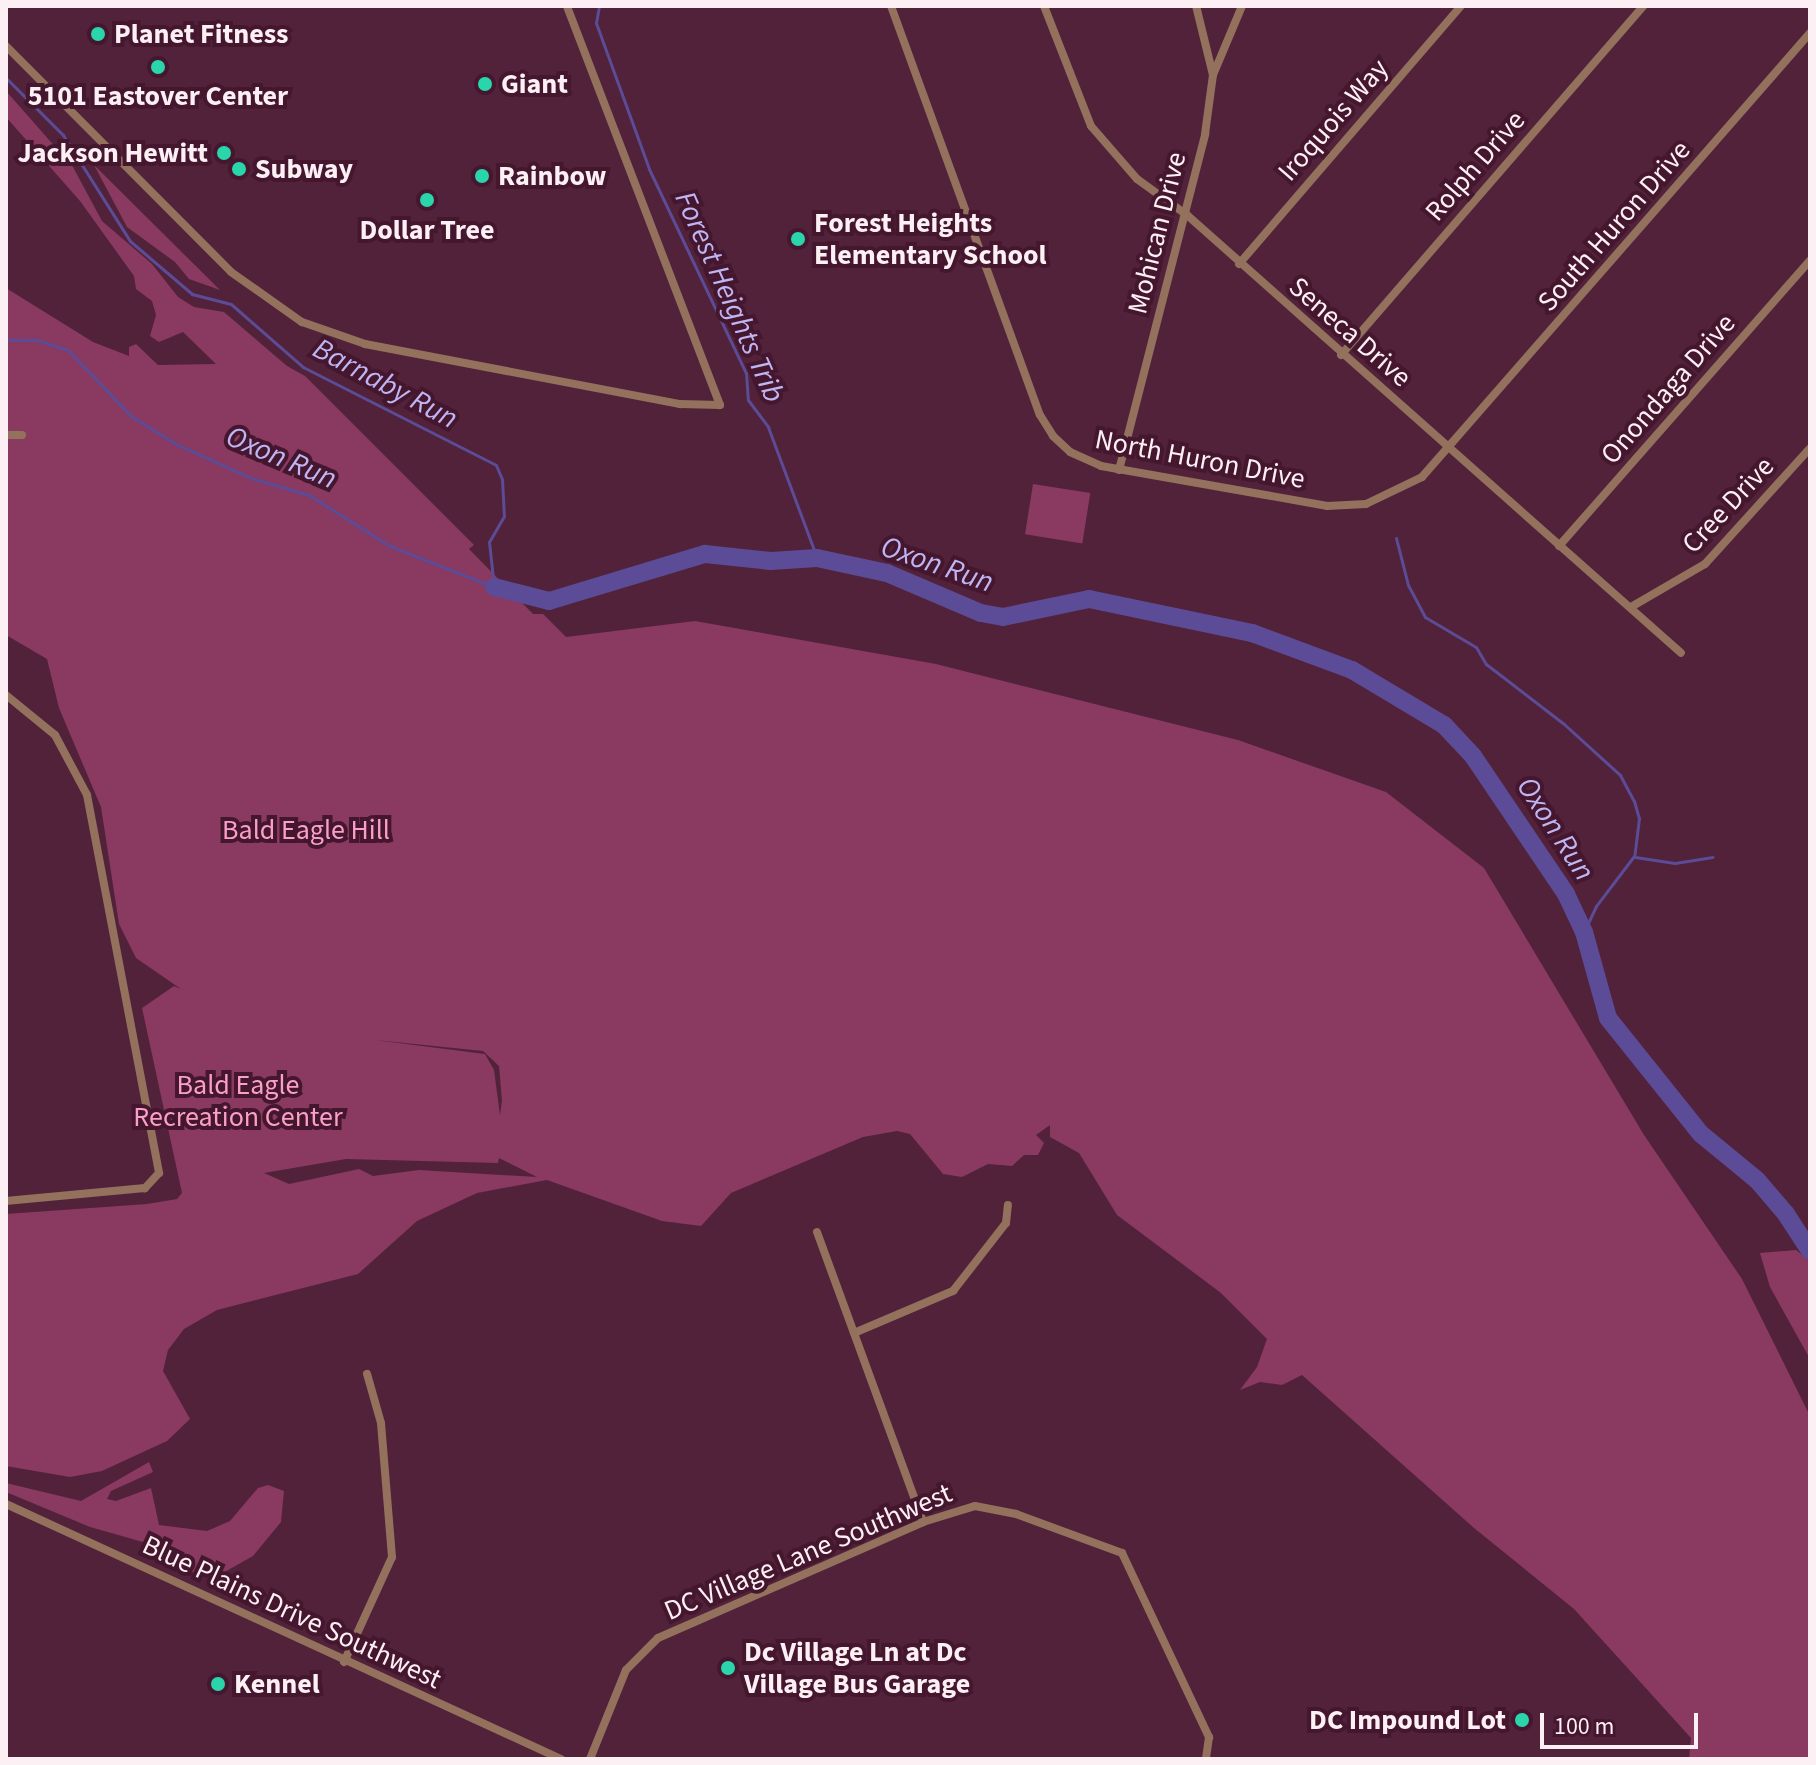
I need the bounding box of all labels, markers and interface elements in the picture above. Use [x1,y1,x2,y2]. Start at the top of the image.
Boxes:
place label: Planet Fitness [114,17,288,51]
marker: Planet Fitness [89,25,107,43]
street label: Iroquois Way [1271,52,1395,188]
marker: 5101 Eastover Center [149,58,167,76]
place label: Giant [501,67,568,101]
marker: Giant [476,75,494,93]
place label: 5101 Eastover Center [28,79,288,113]
street label: Rolph Drive [1418,104,1532,228]
street label: South Huron Drive [1531,134,1697,318]
place label: Jackson Hewitt [17,136,208,170]
marker: Jackson Hewitt [215,144,233,162]
street label: Mohican Drive [1121,148,1193,318]
place label: Subway [255,152,353,186]
place label: Rainbow [498,159,607,193]
marker: Subway [230,160,248,178]
marker: Rainbow [473,167,491,185]
water label: Forest Heights Trib [666,186,792,408]
marker: Dollar Tree [418,191,436,209]
place label: Forest Heights Elementary School [814,206,1047,272]
place label: Dollar Tree [359,213,495,247]
marker: Forest Heights Elementary School [789,230,807,248]
street label: Seneca Drive [1282,270,1418,394]
street label: Onondaga Drive [1594,307,1742,471]
water label: Barnaby Run [307,331,463,437]
water label: Oxon Run [220,419,342,497]
street label: North Huron Drive [1092,422,1308,496]
street label: Cree Drive [1675,450,1781,560]
water label: Oxon Run [876,529,998,601]
water label: Oxon Run [1508,770,1602,888]
park label: Bald Eagle Hill [222,813,390,847]
park label: Bald Eagle Recreation Center [133,1068,343,1134]
street label: DC Village Lane Southwest [659,1476,957,1628]
street label: Blue Plains Drive Southwest [137,1528,447,1696]
place label: Dc Village Ln at Dc Village Bus Garage [744,1635,970,1701]
marker: Dc Village Ln at Dc Village Bus Garage [719,1659,737,1677]
place label: Kennel [234,1667,320,1701]
marker: Kennel [209,1675,227,1693]
scale bar [1544,1697,1702,1747]
place label: DC Impound Lot [1309,1703,1506,1737]
text: 100 m [1554,1709,1614,1744]
marker: DC Impound Lot [1513,1711,1531,1729]

